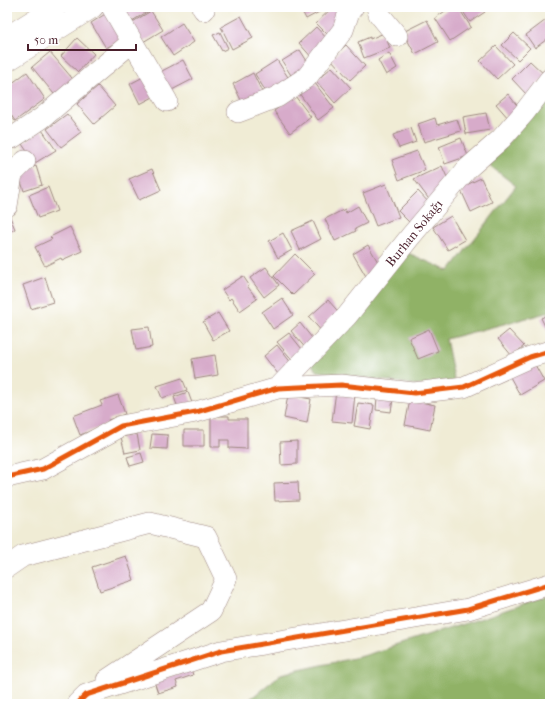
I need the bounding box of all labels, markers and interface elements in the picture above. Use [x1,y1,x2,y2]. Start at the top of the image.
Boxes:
scale bar [28,26,136,52]
text: 50 m [34,33,58,47]
street label: Burhan Sokağı [383,196,446,269]

